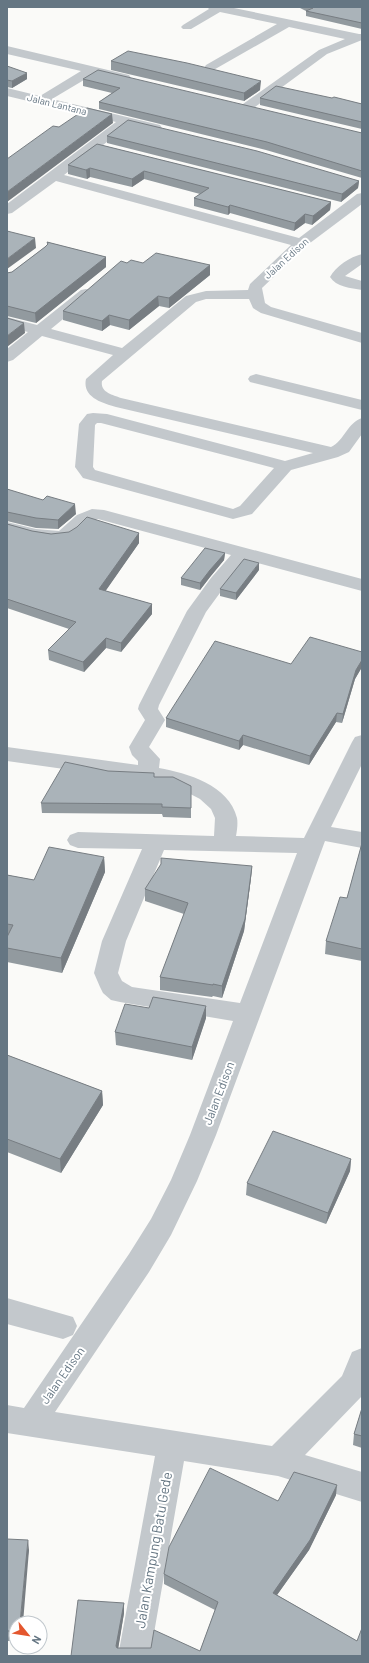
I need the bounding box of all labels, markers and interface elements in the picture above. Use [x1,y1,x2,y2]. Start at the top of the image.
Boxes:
street label: Jalan Lantana [26,91,88,117]
street label: Jalan Edison [261,235,311,281]
street label: Jalan Edison [200,1059,236,1127]
street label: Jalan Edison [37,1344,87,1406]
street label: Jalan Kampung Batu Gede [131,1470,175,1630]
north arrow [8,1615,48,1655]
text: N [30,1634,45,1647]

